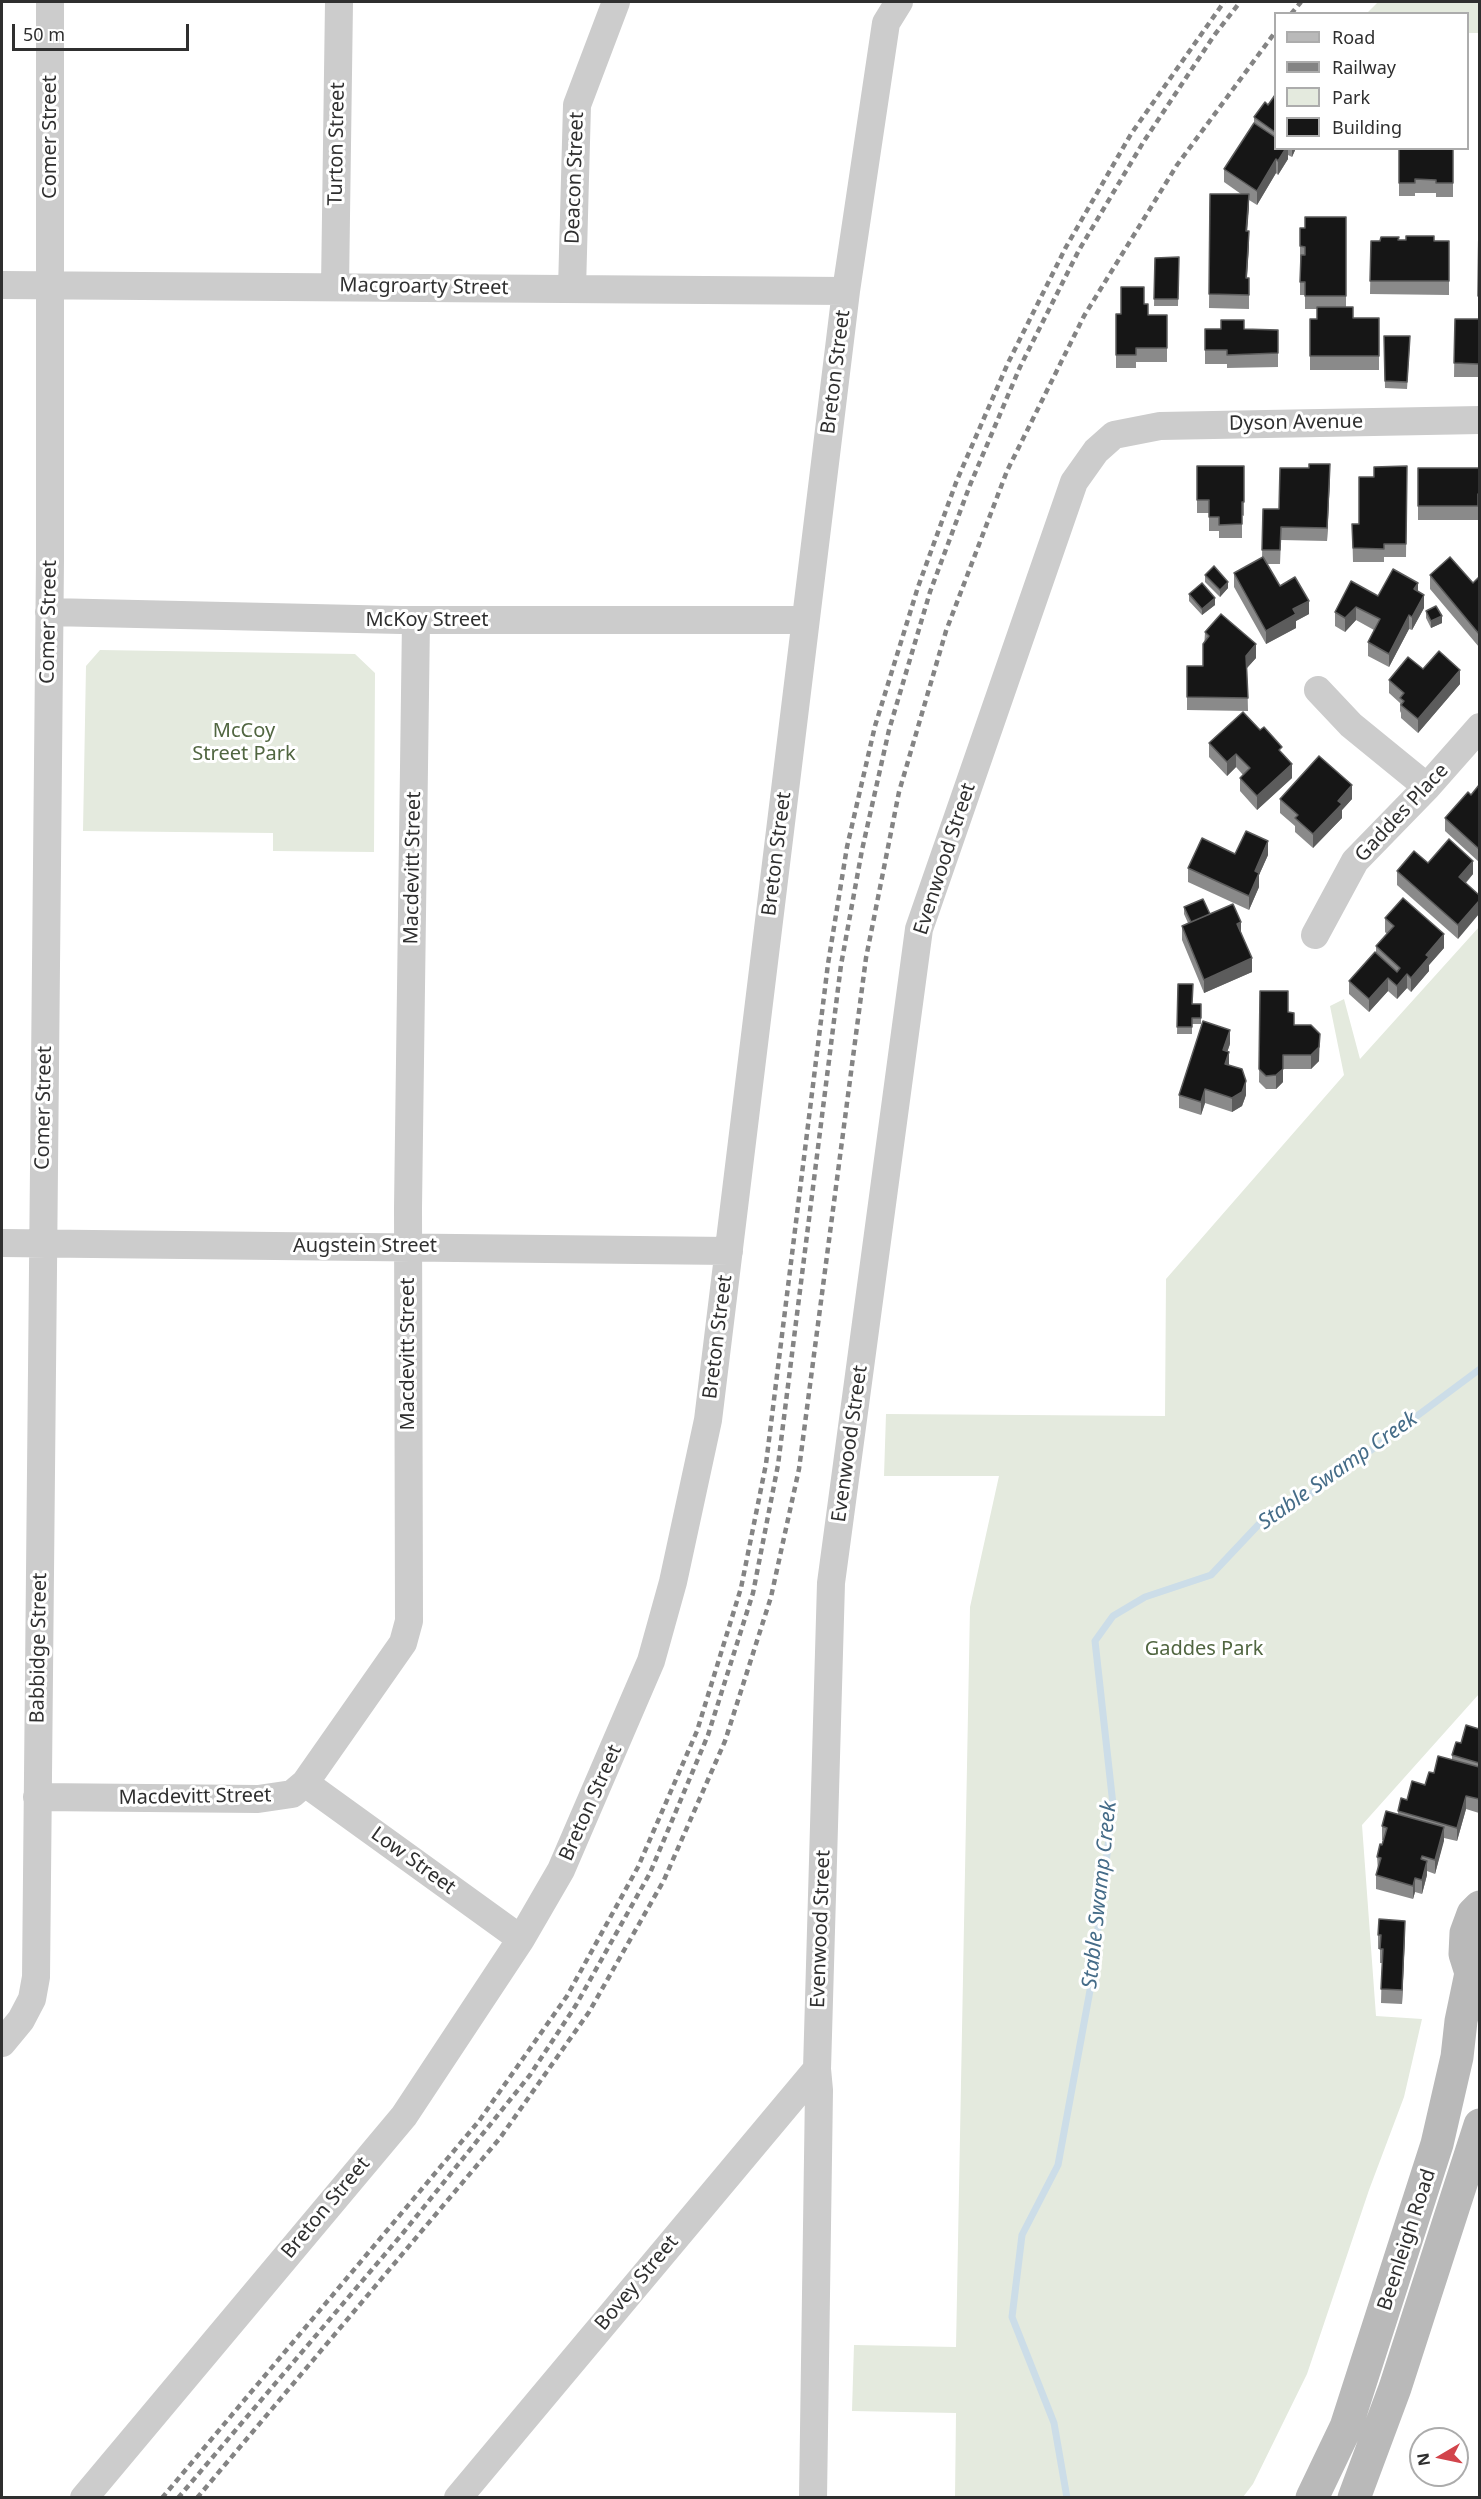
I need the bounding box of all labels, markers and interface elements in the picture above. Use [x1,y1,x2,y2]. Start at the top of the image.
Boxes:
scale bar [15,12,192,50]
legend [1274,12,1469,150]
text: 50 m [23,22,65,46]
text: Road [1332,25,1375,49]
text: Railway [1332,55,1396,79]
street label: Comer Street [38,75,62,199]
street label: Turton Street [324,82,350,206]
text: Park [1332,85,1370,109]
street label: Deacon Street [561,112,589,244]
text: Building [1332,115,1402,139]
street label: Macgroarty Street [339,274,509,300]
street label: Breton Street [816,309,856,435]
street label: Dyson Avenue [1229,410,1363,436]
street label: Comer Street [36,560,62,684]
street label: McKoy Street [365,608,489,632]
park label: McCoy Street Park [192,719,296,766]
street label: Gaddes Place [1350,759,1454,867]
street label: Evenwood Street [909,780,981,938]
street label: Macdevitt Street [400,791,426,945]
street label: Breton Street [757,791,797,917]
street label: Comer Street [31,1046,57,1170]
street label: Augstein Street [293,1234,437,1258]
street label: Breton Street [698,1274,738,1400]
street label: Macdevitt Street [396,1278,420,1430]
street label: Evenwood Street [827,1364,873,1524]
water label: Stable Swamp Creek [1254,1407,1422,1535]
street label: Babbidge Street [26,1572,52,1724]
park label: Gaddes Park [1145,1637,1263,1661]
street label: Breton Street [555,1741,627,1865]
street label: Macdevitt Street [118,1784,272,1810]
water label: Stable Swamp Creek [1078,1800,1122,1990]
street label: Low Street [366,1822,460,1900]
street label: Evenwood Street [806,1850,836,2008]
street label: Breton Street [277,2152,375,2264]
street label: Beenleigh Road [1373,2166,1441,2314]
street label: Bovey Street [590,2230,684,2336]
north arrow [1409,2427,1469,2487]
text: N [1411,2451,1435,2468]

